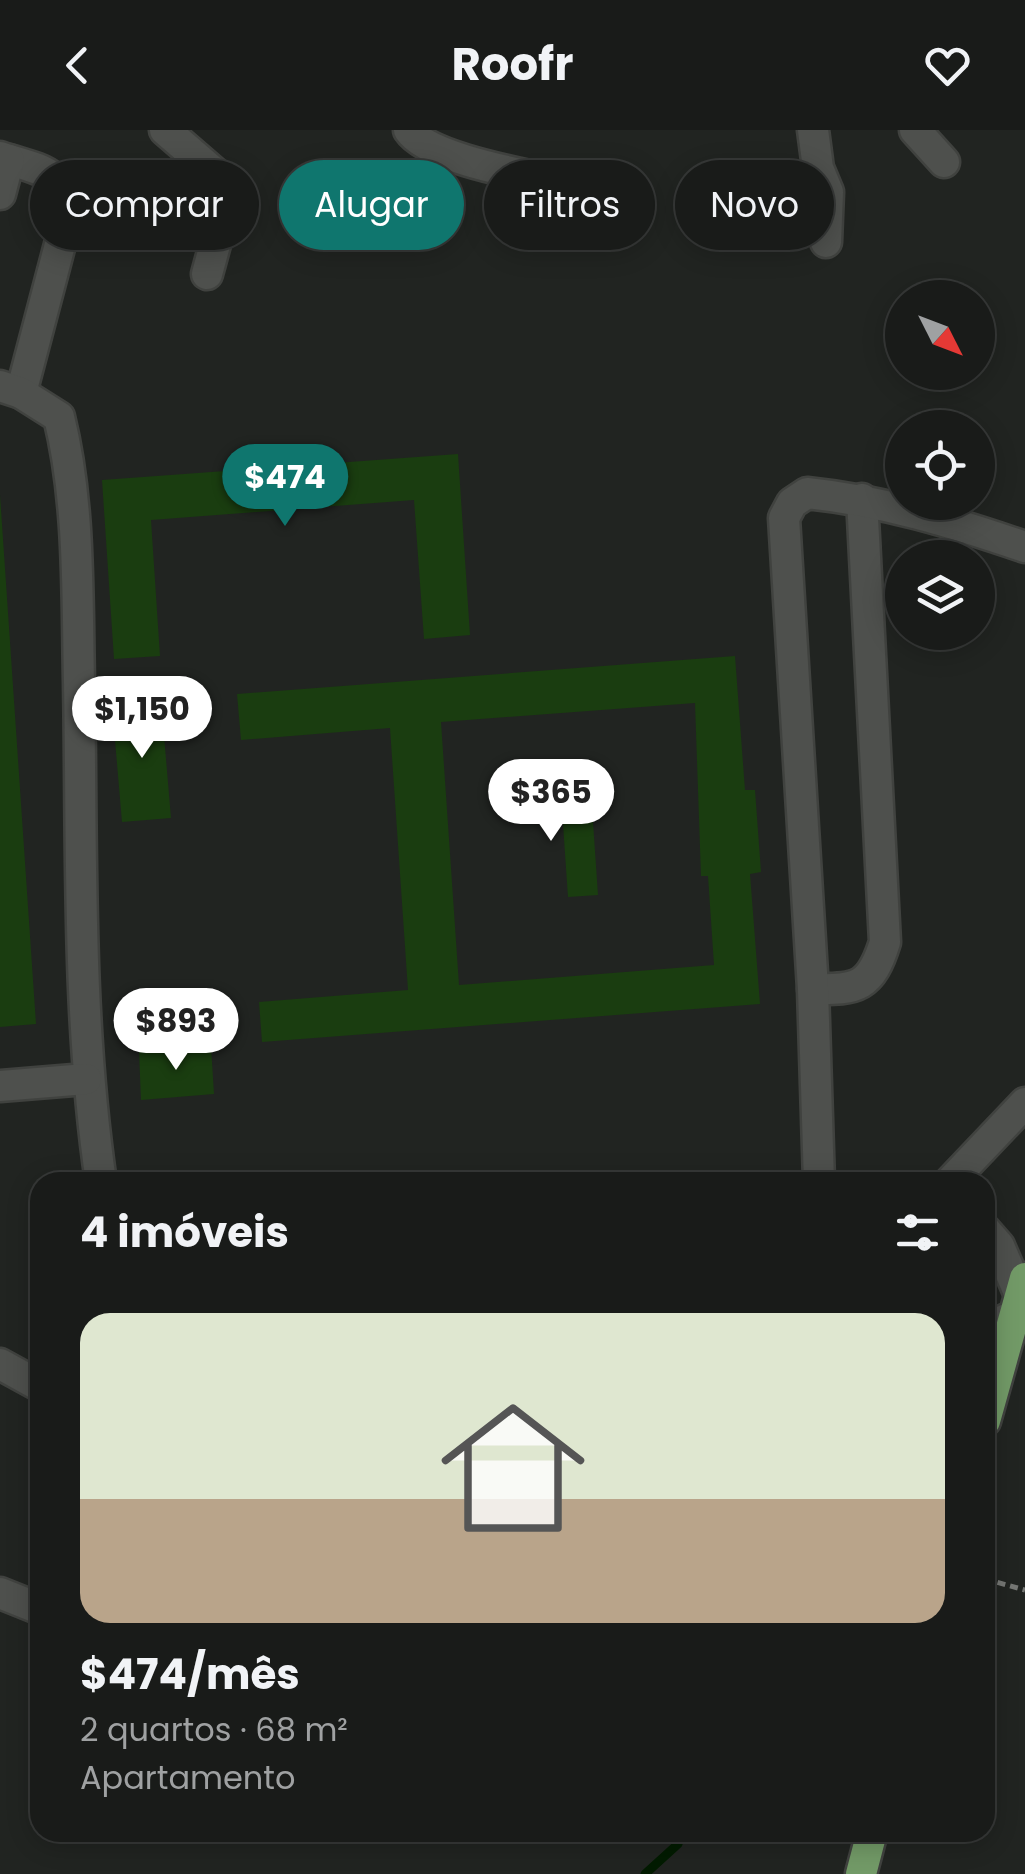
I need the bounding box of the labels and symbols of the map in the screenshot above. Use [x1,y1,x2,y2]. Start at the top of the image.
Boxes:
north arrow [885,280,995,390]
pin: $474 [226,444,344,529]
pin: $1,150 [61,676,223,761]
pin: $365 [492,759,610,844]
pin: $893 [117,988,235,1073]

